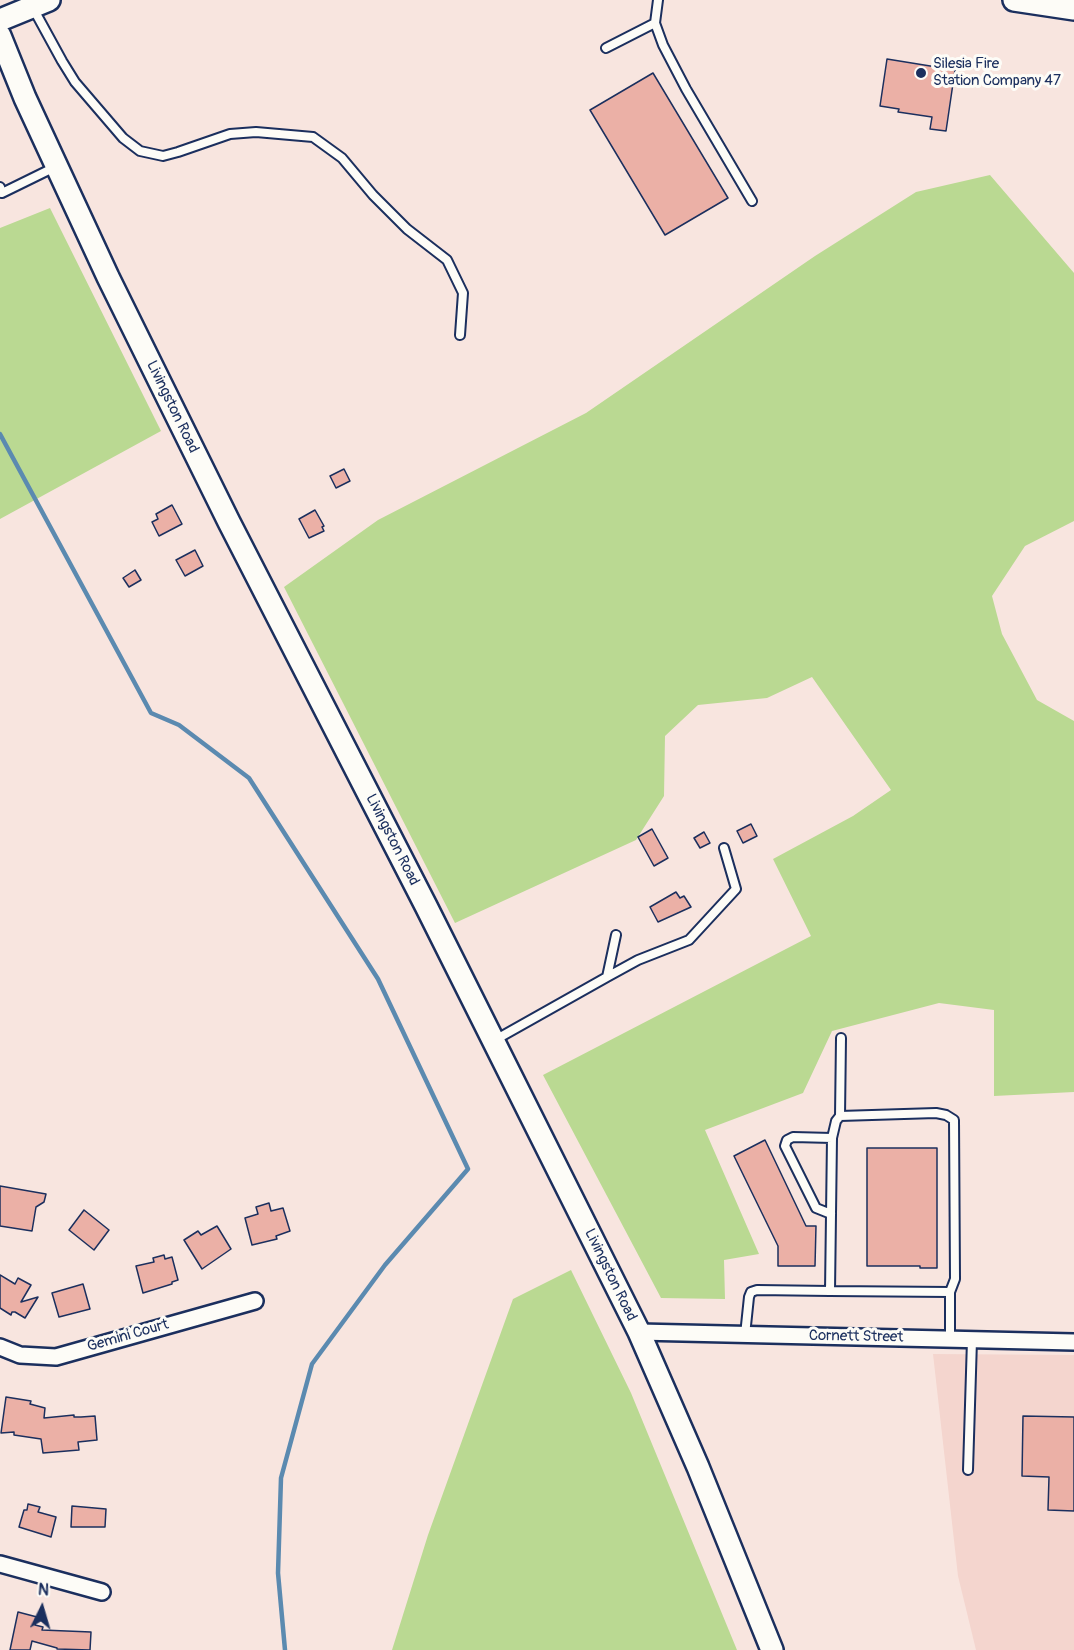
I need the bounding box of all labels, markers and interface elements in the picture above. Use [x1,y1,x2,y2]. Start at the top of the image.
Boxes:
place label: Silesia Fire Station Company 47 [933,55,1061,90]
marker: Silesia Fire Station Company 47 [914,66,928,80]
street label: Livingston Road [142,358,202,456]
street label: Livingston Road [361,791,423,889]
street label: Livingston Road [580,1226,640,1324]
street label: Gemini Court [85,1316,171,1356]
street label: Cornett Street [809,1327,903,1347]
north arrow [12,1578,72,1638]
text: N [37,1580,50,1601]

